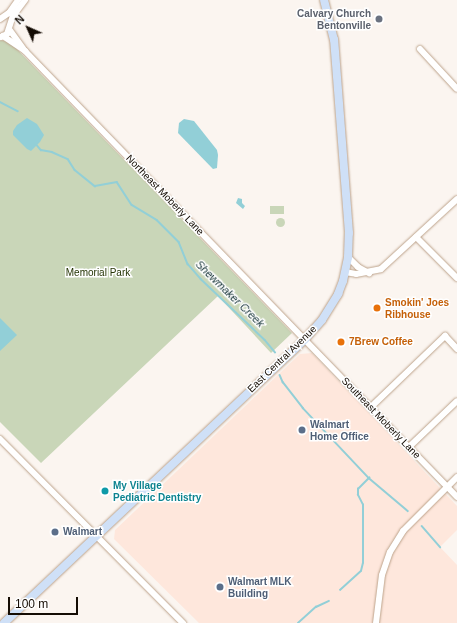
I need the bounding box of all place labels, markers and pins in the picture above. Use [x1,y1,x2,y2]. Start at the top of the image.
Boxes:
place label: Calvary Church Bentonville [297,7,371,30]
marker: Calvary Church Bentonville [374,14,384,24]
place label: Smokin' Joes Ribhouse [385,296,449,320]
marker: Smokin' Joes Ribhouse [372,303,382,313]
place label: 7Brew Coffee [349,336,413,348]
marker: 7Brew Coffee [336,337,346,347]
place label: Walmart Home Office [310,418,369,442]
marker: Walmart Home Office [297,425,307,435]
place label: My Village Pediatric Dentistry [113,479,201,502]
marker: My Village Pediatric Dentistry [100,486,110,496]
place label: Walmart [63,526,102,538]
marker: Walmart [50,527,60,537]
place label: Walmart MLK Building [228,575,292,598]
marker: Walmart MLK Building [215,582,225,592]

